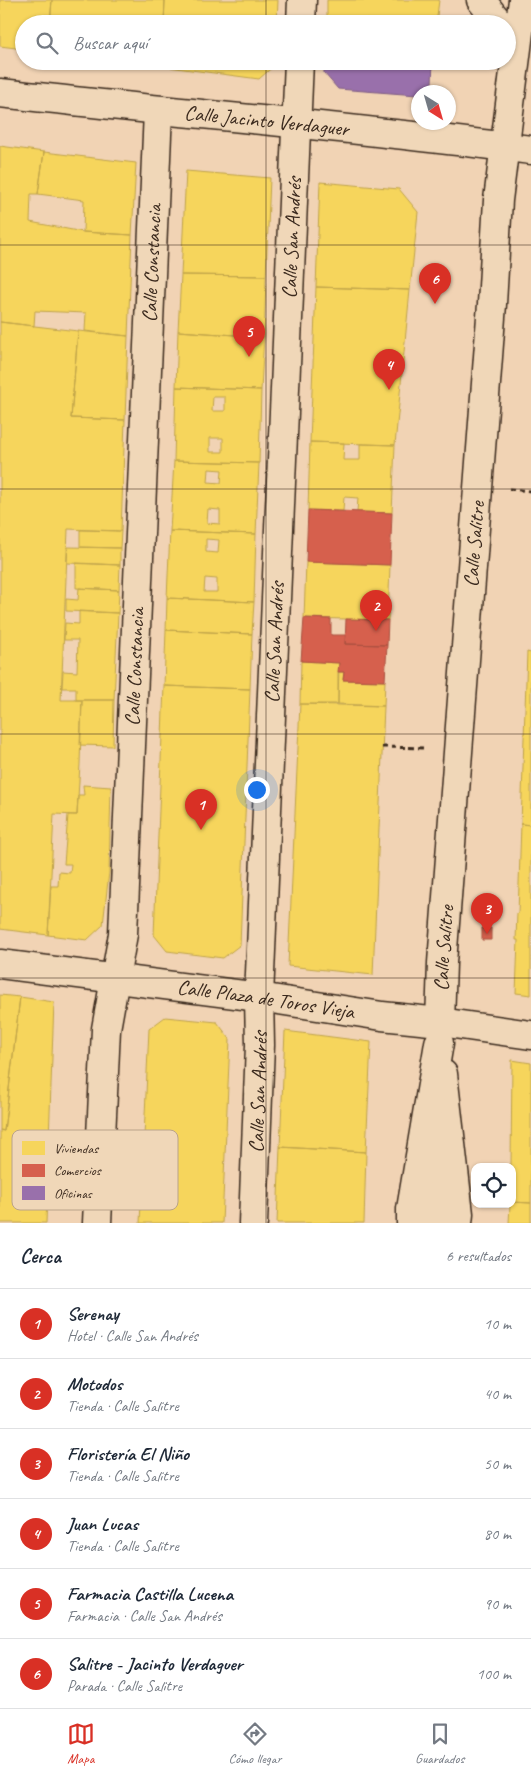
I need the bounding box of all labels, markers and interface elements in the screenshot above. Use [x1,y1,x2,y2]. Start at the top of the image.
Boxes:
search box [15,15,516,70]
icon: search [33,29,61,57]
text: Buscar aquí [73,31,147,55]
north arrow [411,85,456,130]
street label: Calle Jacinto Verdaguer [183,99,351,142]
street label: Calle San Andrés [276,175,307,299]
street label: Calle Constancia [136,201,167,323]
pin: 6 [419,263,451,304]
pin: 5 [233,316,265,357]
pin: 4 [373,349,405,390]
street label: Calle Salitre [458,499,490,588]
street label: Calle San Andrés [259,580,290,704]
pin: 2 [360,590,392,631]
street label: Calle Constancia [119,605,150,726]
your location [244,777,270,803]
pin: 1 [185,789,217,830]
pin: 3 [471,893,503,934]
street label: Calle Salitre [428,903,459,991]
street label: Calle Plaza de Toros Vieja [176,974,358,1025]
street label: Calle San Andrés [243,1029,273,1153]
legend [12,1130,178,1210]
text: Viviendas [54,1140,99,1157]
text: Comercios [54,1162,102,1179]
map controls [471,1163,516,1208]
button: locate [471,1163,516,1208]
text: Oficinas [54,1185,93,1202]
text: Cerca [20,1243,61,1269]
text: 6 resultados [446,1246,511,1266]
text: Serenay [67,1302,119,1326]
text: 1 [32,1314,40,1334]
text: 10 m [484,1314,511,1334]
text: Hotel · Calle San Andrés [67,1326,198,1346]
text: Motodos [67,1372,122,1396]
text: 2 [32,1384,40,1404]
text: 40 m [484,1384,511,1404]
text: Tienda · Calle Salitre [67,1396,179,1416]
text: Floristería El Niño [67,1442,189,1466]
text: 3 [32,1454,40,1474]
text: 50 m [484,1454,511,1474]
text: Tienda · Calle Salitre [67,1466,179,1486]
text: Juan Lucas [67,1512,138,1536]
text: 4 [32,1524,40,1544]
text: 80 m [484,1524,511,1544]
text: Tienda · Calle Salitre [67,1536,179,1556]
text: Farmacia Castilla Lucena [67,1582,233,1606]
text: 5 [33,1594,39,1614]
text: 90 m [484,1594,511,1614]
text: Farmacia · Calle San Andrés [67,1606,222,1626]
text: Salitre - Jacinto Verdaguer [67,1652,243,1676]
text: 6 [32,1664,40,1684]
text: 100 m [477,1664,511,1684]
text: Parada · Calle Salitre [67,1676,182,1696]
tab: Mapa [67,1720,95,1767]
tab: Cómo llegar [228,1720,281,1767]
tab: Guardados [415,1720,464,1767]

